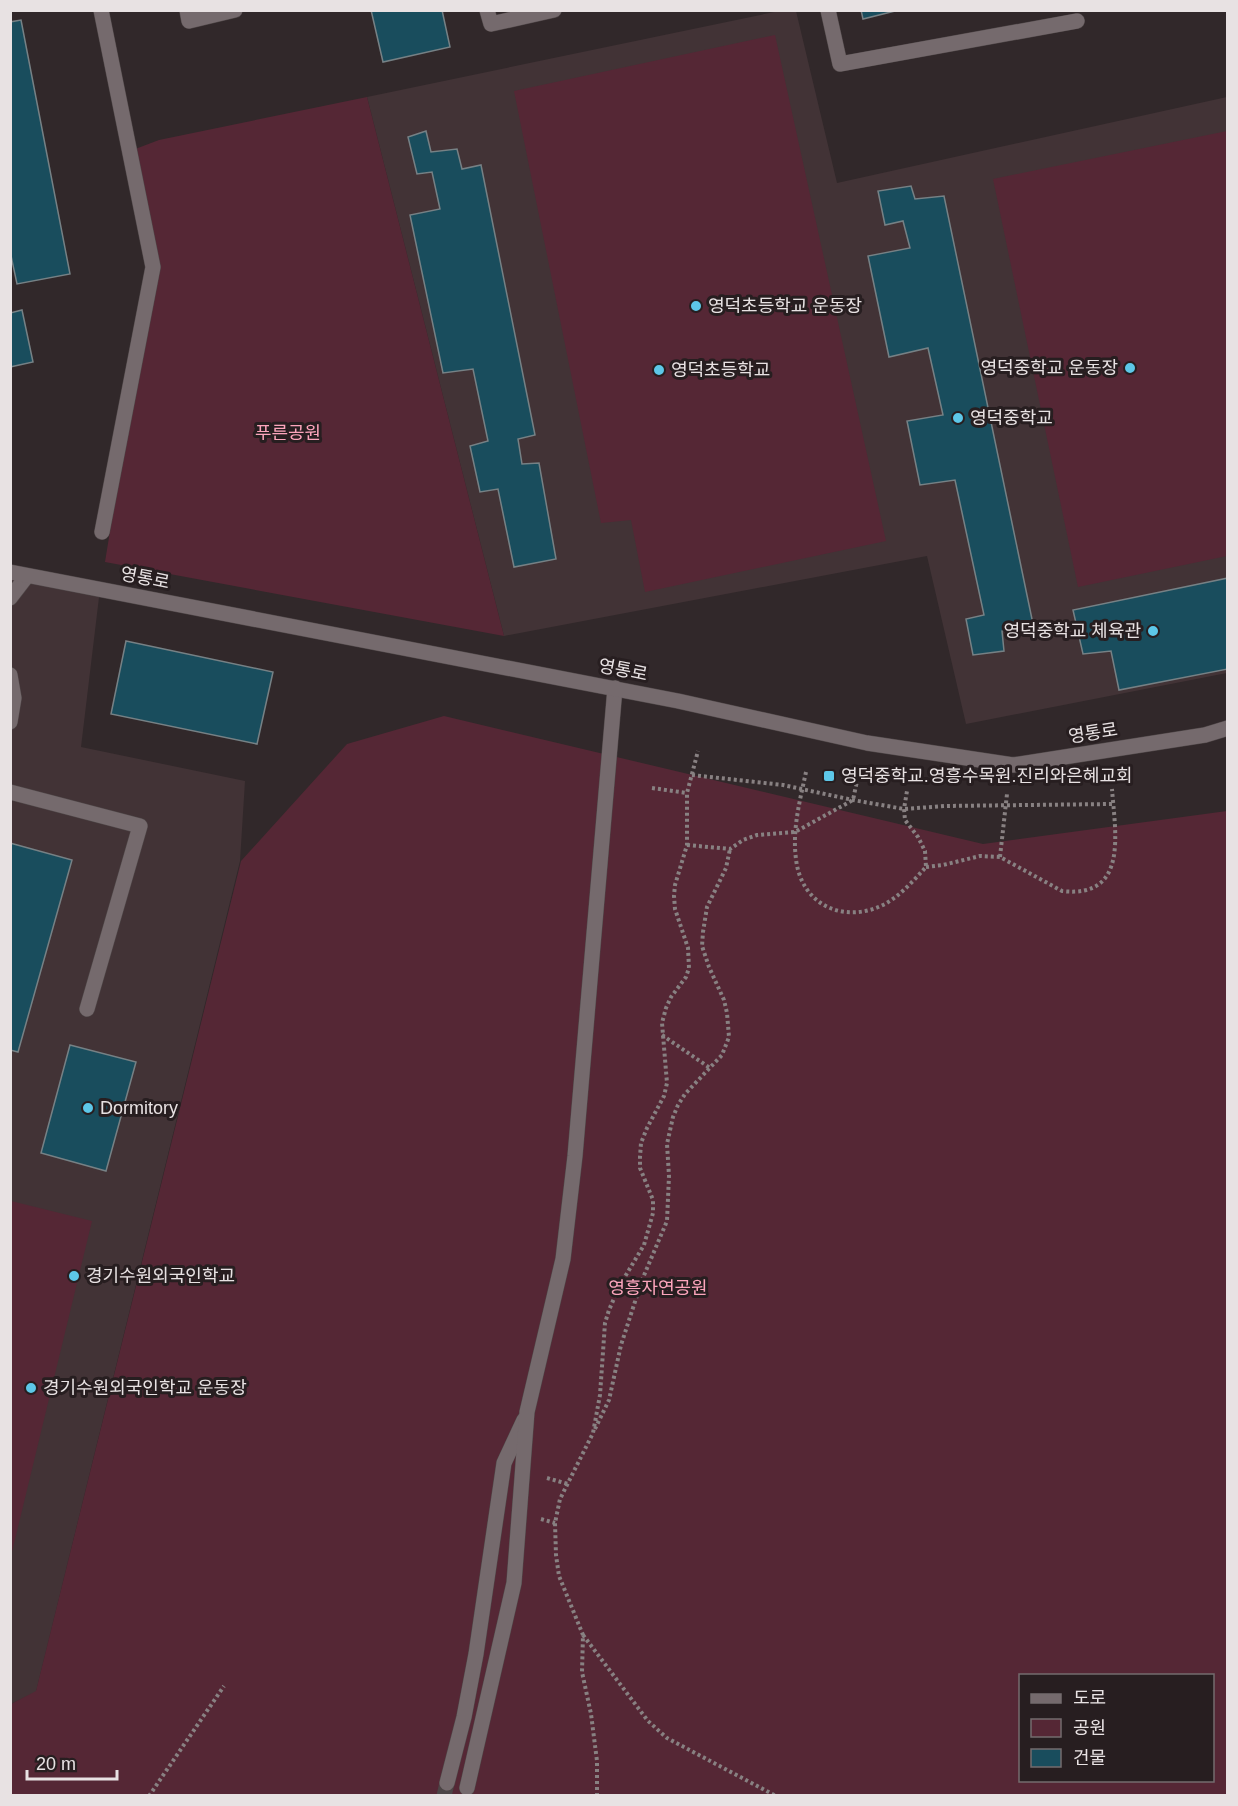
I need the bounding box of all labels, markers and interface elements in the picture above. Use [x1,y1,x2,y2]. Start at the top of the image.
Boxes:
place label: 영덕초등학교 운동장 [708,296,862,316]
marker: 영덕초등학교 운동장 [689,299,703,313]
place label: 영덕중학교 운동장 [981,358,1118,378]
place label: 영덕초등학교 [671,360,770,380]
marker: 영덕중학교 운동장 [1123,361,1137,375]
marker: 영덕초등학교 [652,363,666,377]
place label: 영덕중학교 [970,408,1053,428]
marker: 영덕중학교 [951,411,965,425]
park label: 푸른공원 [255,423,321,443]
street label: 영통로 [119,563,171,593]
place label: 영덕중학교 체육관 [1004,621,1141,641]
marker: 영덕중학교 체육관 [1146,624,1160,638]
street label: 영통로 [597,655,649,685]
street label: 영통로 [1067,719,1119,747]
place label: 영덕중학교.영흥수목원.진리와은혜교회 [841,766,1133,786]
marker: 영덕중학교.영흥수목원.진리와은혜교회 [822,769,836,783]
place label: Dormitory [100,1098,178,1118]
marker: Dormitory [81,1101,95,1115]
place label: 경기수원외국인학교 [86,1266,235,1286]
marker: 경기수원외국인학교 [67,1269,81,1283]
park label: 영흥자연공원 [608,1278,708,1298]
place label: 경기수원외국인학교 운동장 [43,1378,247,1398]
marker: 경기수원외국인학교 운동장 [24,1381,38,1395]
legend [1019,1674,1214,1782]
text: 도로 [1073,1688,1106,1708]
text: 공원 [1073,1718,1106,1738]
scale bar [27,1743,117,1781]
text: 건물 [1073,1748,1106,1768]
text: 20 m [36,1754,76,1774]

